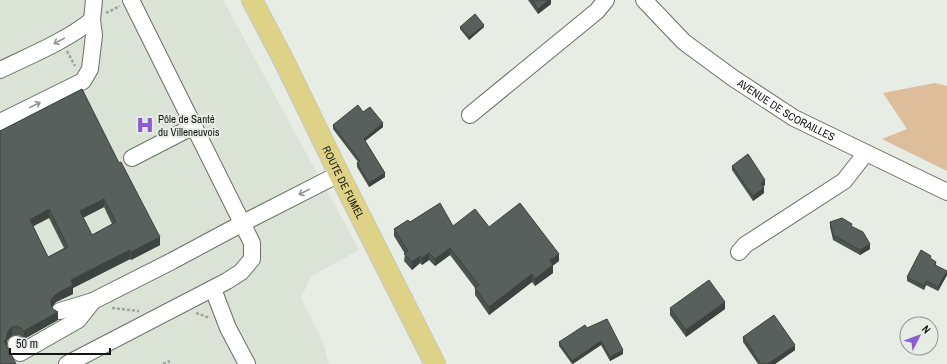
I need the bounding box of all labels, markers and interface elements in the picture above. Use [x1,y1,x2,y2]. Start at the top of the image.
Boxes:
one-way arrow [53,38,65,45]
street label: AVENUE DE SCORAILLES [734,75,837,144]
one-way arrow [29,101,41,108]
place label: Pôle de Santé du Villeneuvois [158,112,220,139]
hospital icon: Pôle de Santé du Villeneuvois [135,115,155,135]
street label: ROUTE DE FUMEL [319,144,367,221]
one-way arrow [298,188,310,196]
north arrow [899,316,939,356]
text: N [919,322,934,336]
scale bar [10,330,110,356]
text: 50 m [16,336,38,352]

